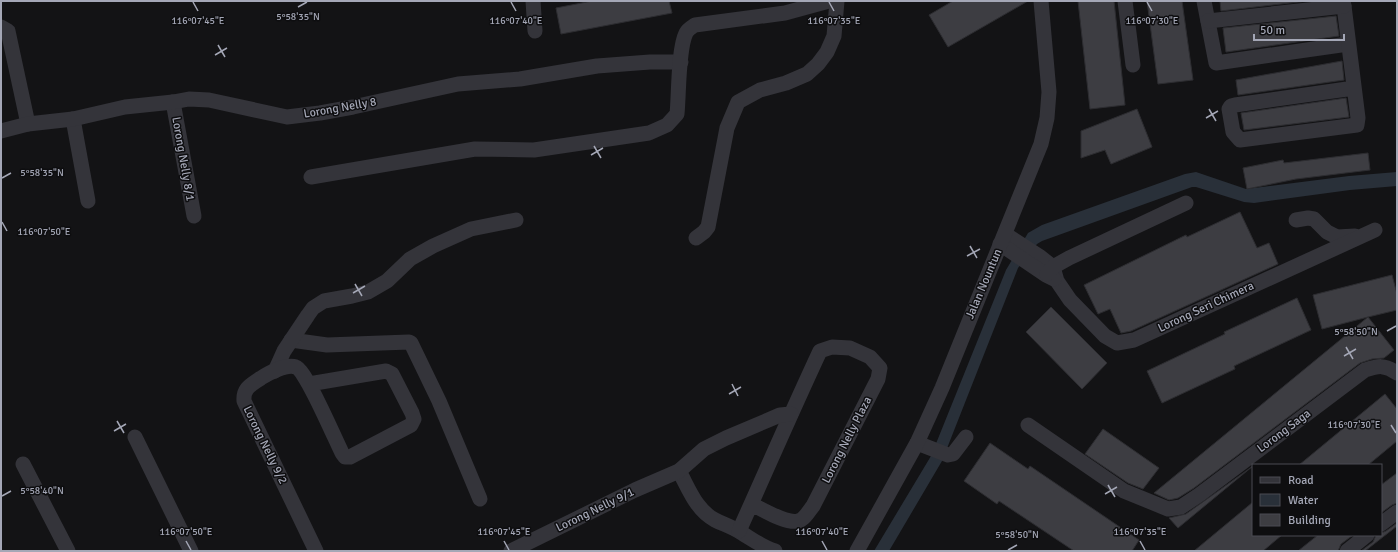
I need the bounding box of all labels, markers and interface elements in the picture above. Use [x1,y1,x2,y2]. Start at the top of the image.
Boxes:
text: 5°58'35"N [276,11,320,23]
text: 116°07'45"E [171,15,225,27]
text: 116°07'40"E [489,15,543,27]
text: 116°07'35"E [807,15,861,27]
text: 116°07'30"E [1125,15,1179,27]
scale bar [1254,16,1344,42]
text: 50 m [1260,23,1285,38]
street label: Lorong Nelly 8 [302,94,378,122]
street label: Lorong Nelly 8/1 [168,116,198,202]
text: 5°58'35"N [20,167,64,179]
text: 116°07'50"E [17,226,71,238]
street label: Jalan Nountun [962,247,1006,321]
street label: Lorong Seri Chimera [1156,278,1256,336]
text: 5°58'50"N [1334,326,1378,338]
street label: Lorong Nelly Plaza [819,394,875,486]
street label: Lorong Nelly 9/2 [240,403,290,487]
street label: Lorong Saga [1254,406,1314,456]
text: 116°07'30"E [1327,419,1381,431]
legend [1252,464,1382,536]
text: Road [1288,473,1314,488]
text: 5°58'40"N [20,485,64,497]
street label: Lorong Nelly 9/1 [553,485,637,535]
text: Water [1288,493,1319,508]
text: Building [1288,513,1331,528]
text: 116°07'50"E [159,526,213,538]
text: 116°07'45"E [477,526,531,538]
text: 116°07'40"E [795,526,849,538]
text: 116°07'35"E [1113,526,1167,538]
text: 5°58'50"N [995,529,1039,541]

